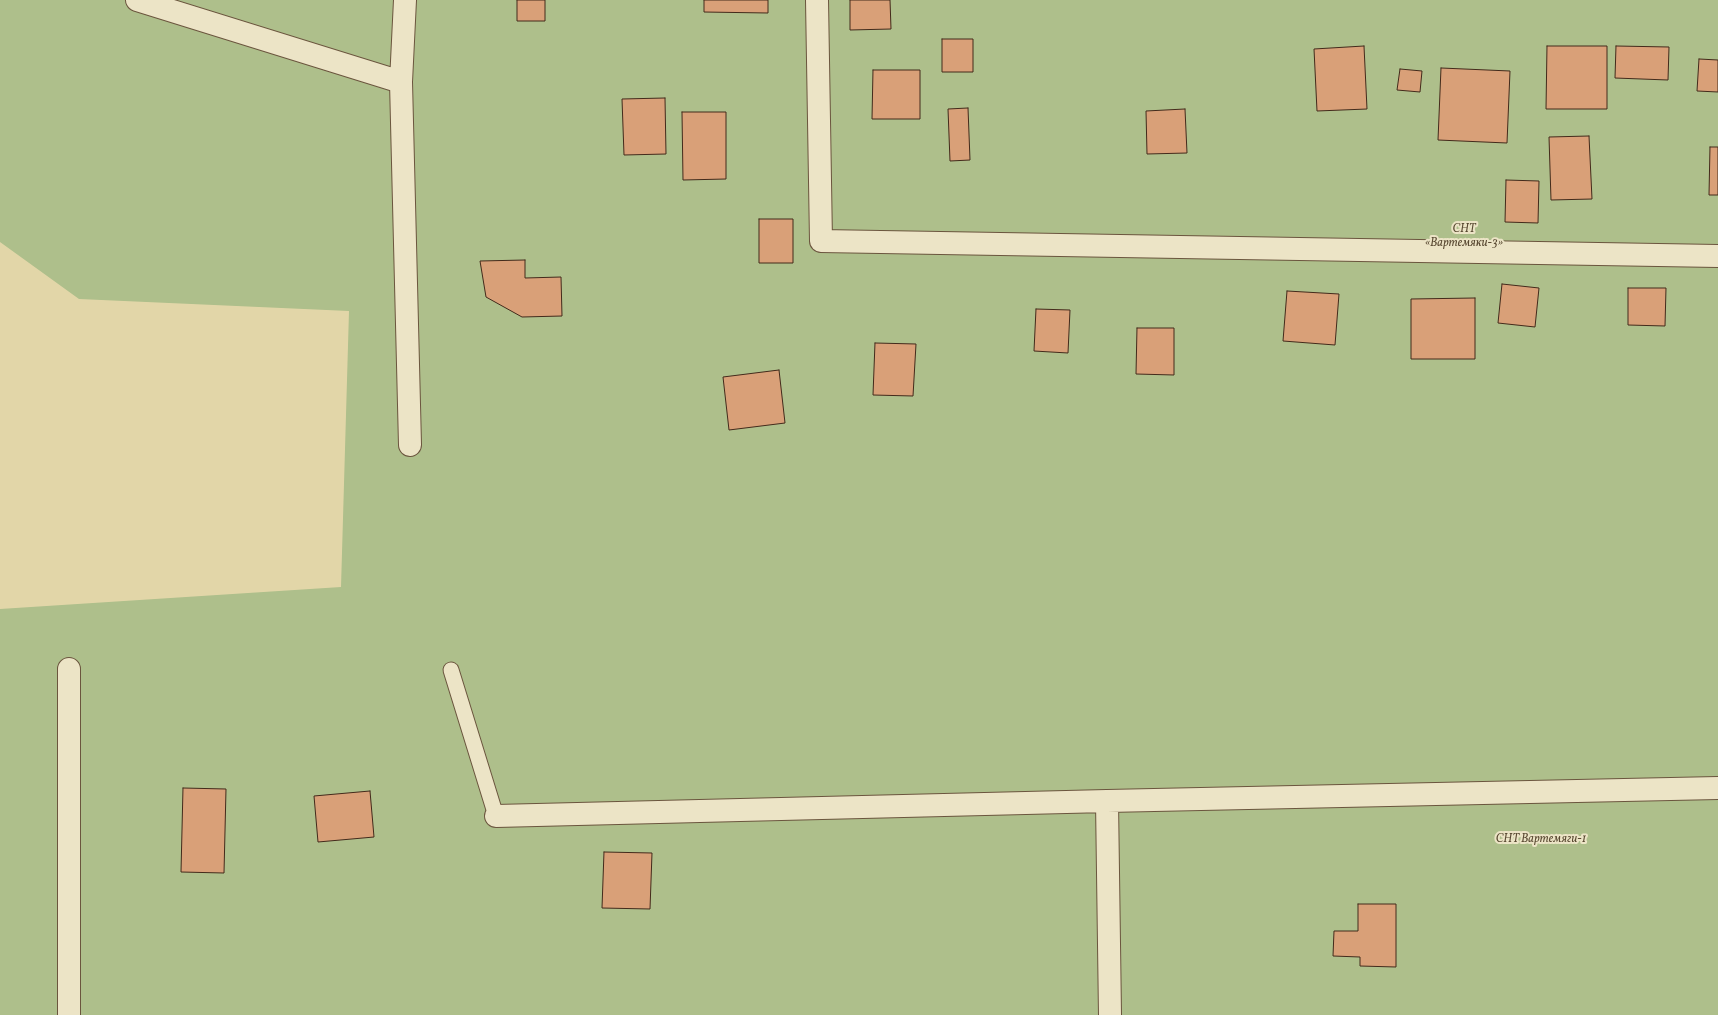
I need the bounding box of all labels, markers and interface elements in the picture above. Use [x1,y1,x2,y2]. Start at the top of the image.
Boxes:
park label: СНТ «Вартемяки-3» [1425,223,1503,251]
park label: СНТ Вартемяги-1 [1496,833,1586,847]

